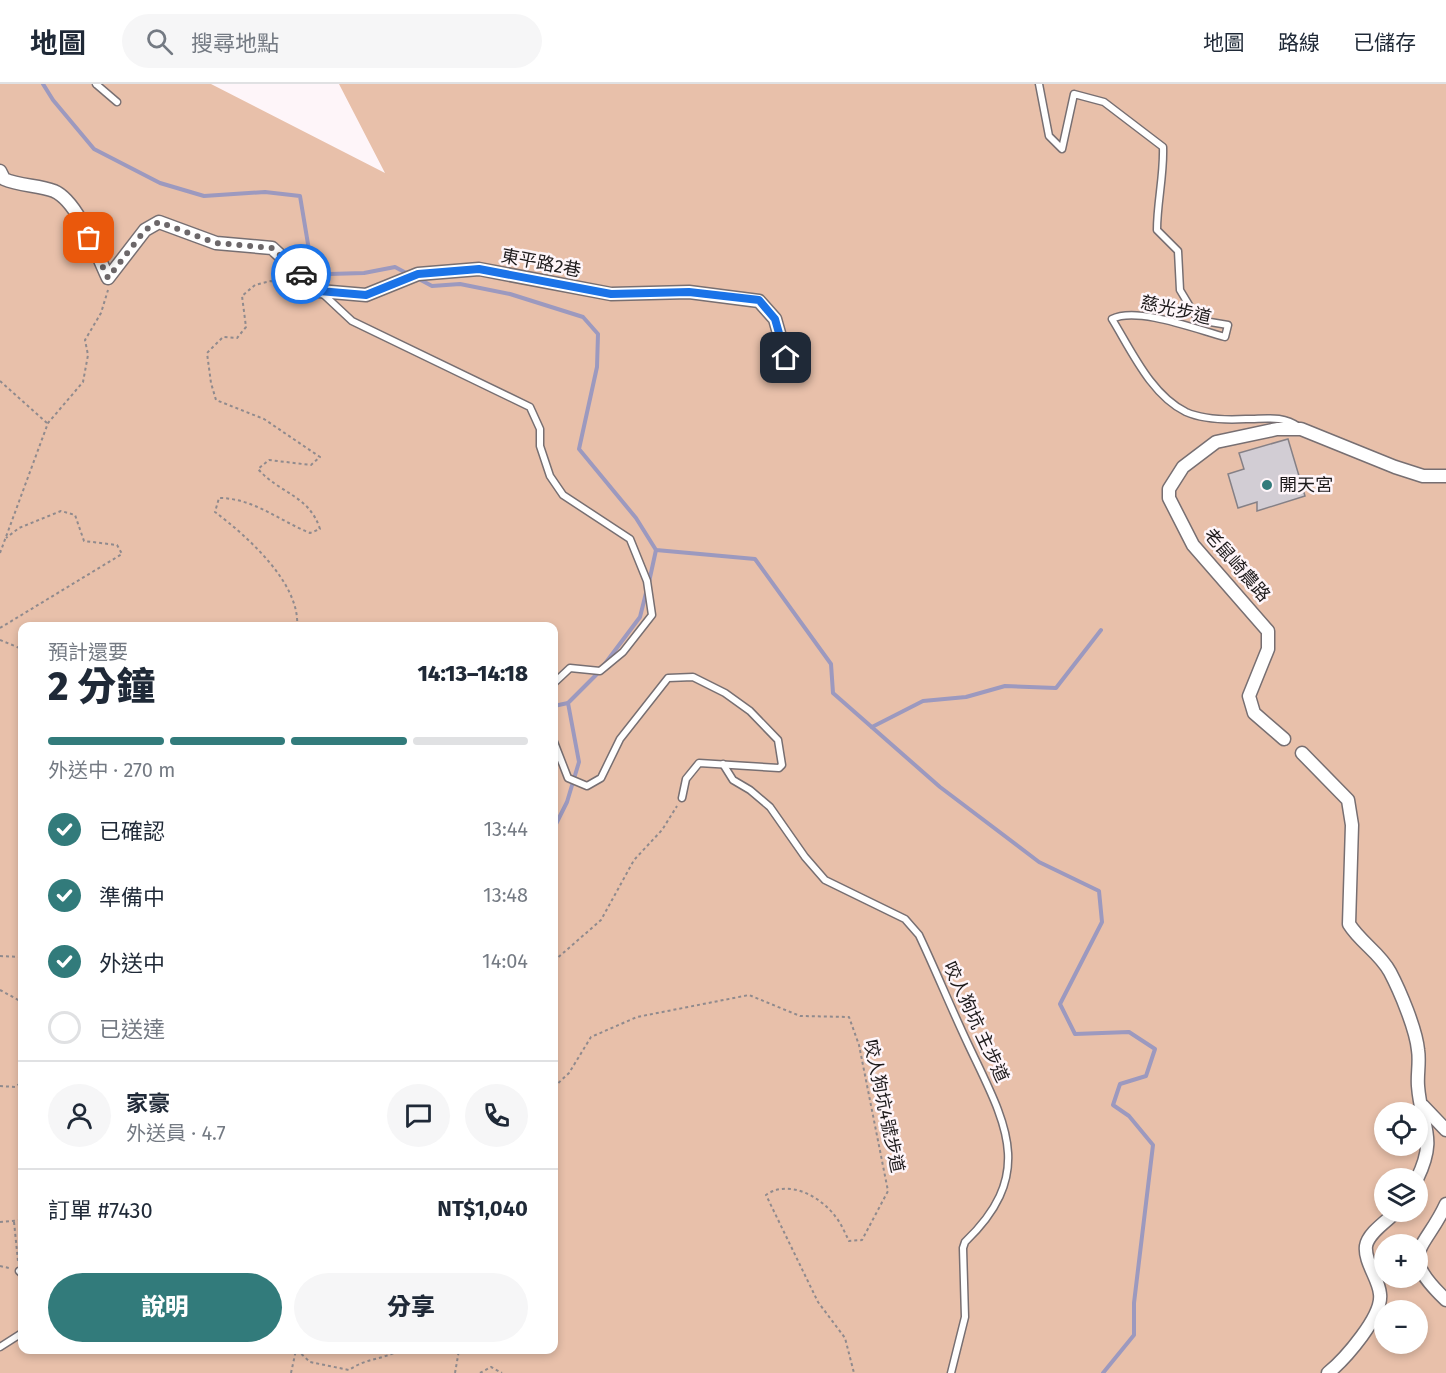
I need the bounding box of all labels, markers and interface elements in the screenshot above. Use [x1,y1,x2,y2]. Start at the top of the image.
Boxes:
search box [122,14,542,68]
icon: search [143,25,176,58]
text: 地圖 [30,27,86,60]
text: 搜尋地點 [191,30,279,57]
text: 地圖 [1203,30,1245,56]
text: 路線 [1278,30,1320,56]
text: 已儲存 [1353,30,1416,56]
pin [63,212,114,263]
icon: bag [72,221,105,254]
courier [271,244,331,304]
street label: 東平路2巷 [499,244,583,282]
icon: car [285,258,318,291]
street label: 慈光步道 [1138,291,1214,329]
pin [760,332,811,383]
icon: home [769,341,802,374]
place label: 開天宮 [1279,474,1333,496]
marker: 開天宮 [1260,478,1274,492]
street label: 老鼠崎農路 [1199,524,1275,606]
text: 預計還要 [48,640,128,664]
text: 14:13–14:18 [417,660,528,687]
text: 2 分鐘 [48,664,155,710]
text: 外送中 · 270 m [48,758,175,782]
icon: check [48,813,81,846]
text: 13:44 [483,817,528,841]
text: 已確認 [99,818,165,845]
icon: check [48,879,81,912]
text: 13:48 [483,883,528,907]
text: 準備中 [99,884,165,911]
icon: check [48,945,81,978]
text: 14:04 [482,949,528,973]
text: 外送中 [99,950,165,977]
street label: 咬人狗坑 主步道 [938,958,1014,1086]
text: 已送達 [99,1016,165,1043]
street label: 咬人狗坑4號步道 [859,1037,909,1175]
button: person [48,1084,111,1147]
button: chat [387,1084,450,1147]
button: phone [465,1084,528,1147]
text: 家豪 [126,1090,170,1117]
map controls [1374,1102,1428,1354]
button: locate [1374,1102,1428,1156]
text: 外送員 · 4.7 [126,1121,226,1145]
button: layers [1374,1168,1428,1222]
text: NT$1,040 [437,1195,528,1222]
text: 訂單 #7430 [48,1197,153,1224]
button: + [1374,1234,1428,1288]
button: 說明 [48,1273,282,1342]
button: 分享 [294,1273,528,1342]
button: − [1374,1300,1428,1354]

